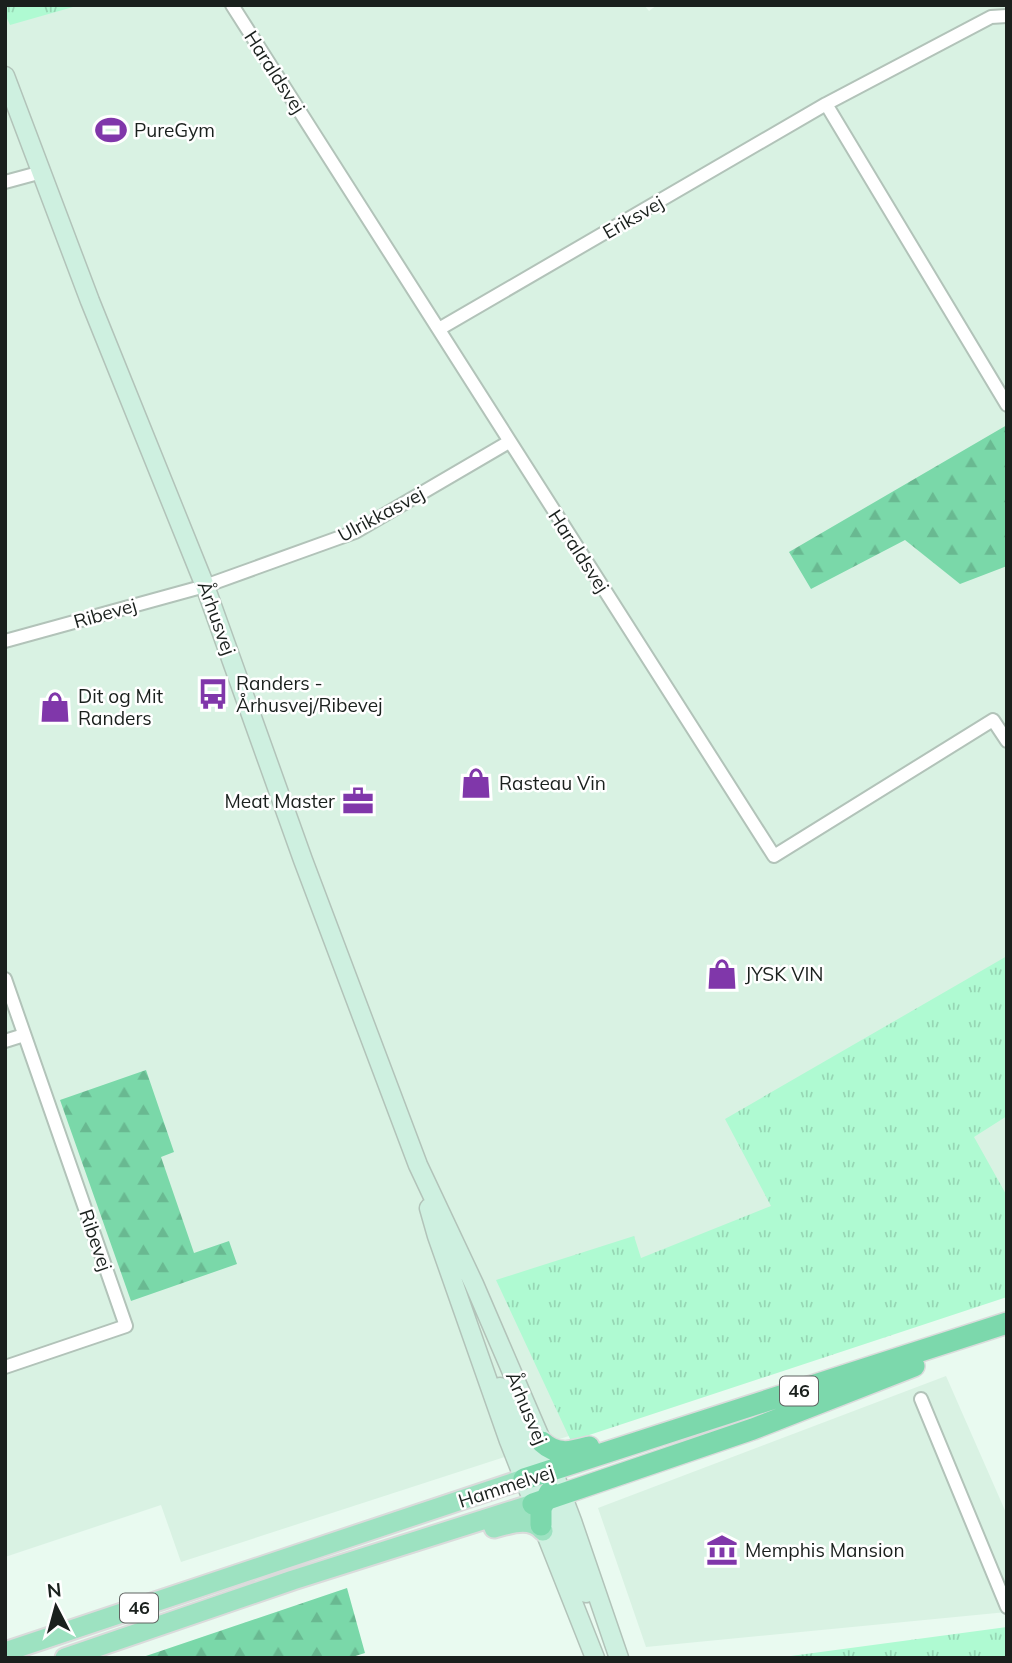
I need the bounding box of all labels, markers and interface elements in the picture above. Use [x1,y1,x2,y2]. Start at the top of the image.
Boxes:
street label: Haraldsvej [239,26,311,118]
sports icon: PureGym [94,113,128,147]
place label: PureGym [134,118,215,142]
street label: Eriksvej [598,190,668,244]
street label: Ulrikkasvej [334,481,428,547]
street label: Haraldsvej [543,505,615,597]
street label: Århusvej [193,578,241,658]
street label: Ribevej [71,593,139,633]
place label: Randers - Århusvej/Ribevej [236,671,383,717]
bus stop icon: Randers - Århusvej/Ribevej [196,677,230,711]
place label: Dit og Mit Randers [78,684,163,730]
shop icon: Dit og Mit Randers [38,690,72,724]
shop icon: Rasteau Vin [459,766,493,800]
place label: Rasteau Vin [499,771,606,795]
office icon: Meat Master [341,784,375,818]
place label: Meat Master [225,789,335,813]
shop icon: JYSK VIN [705,957,739,991]
place label: JYSK VIN [745,962,824,986]
street label: Ribevej [74,1206,118,1274]
street label: Århusvej [501,1368,553,1448]
road number: 46 [780,1376,818,1406]
street label: Hammelvej [455,1459,557,1513]
museum icon: Memphis Mansion [705,1533,739,1567]
place label: Memphis Mansion [745,1538,905,1562]
north arrow [21,1572,91,1642]
text: N [46,1577,63,1603]
road number: 46 [120,1594,158,1623]

